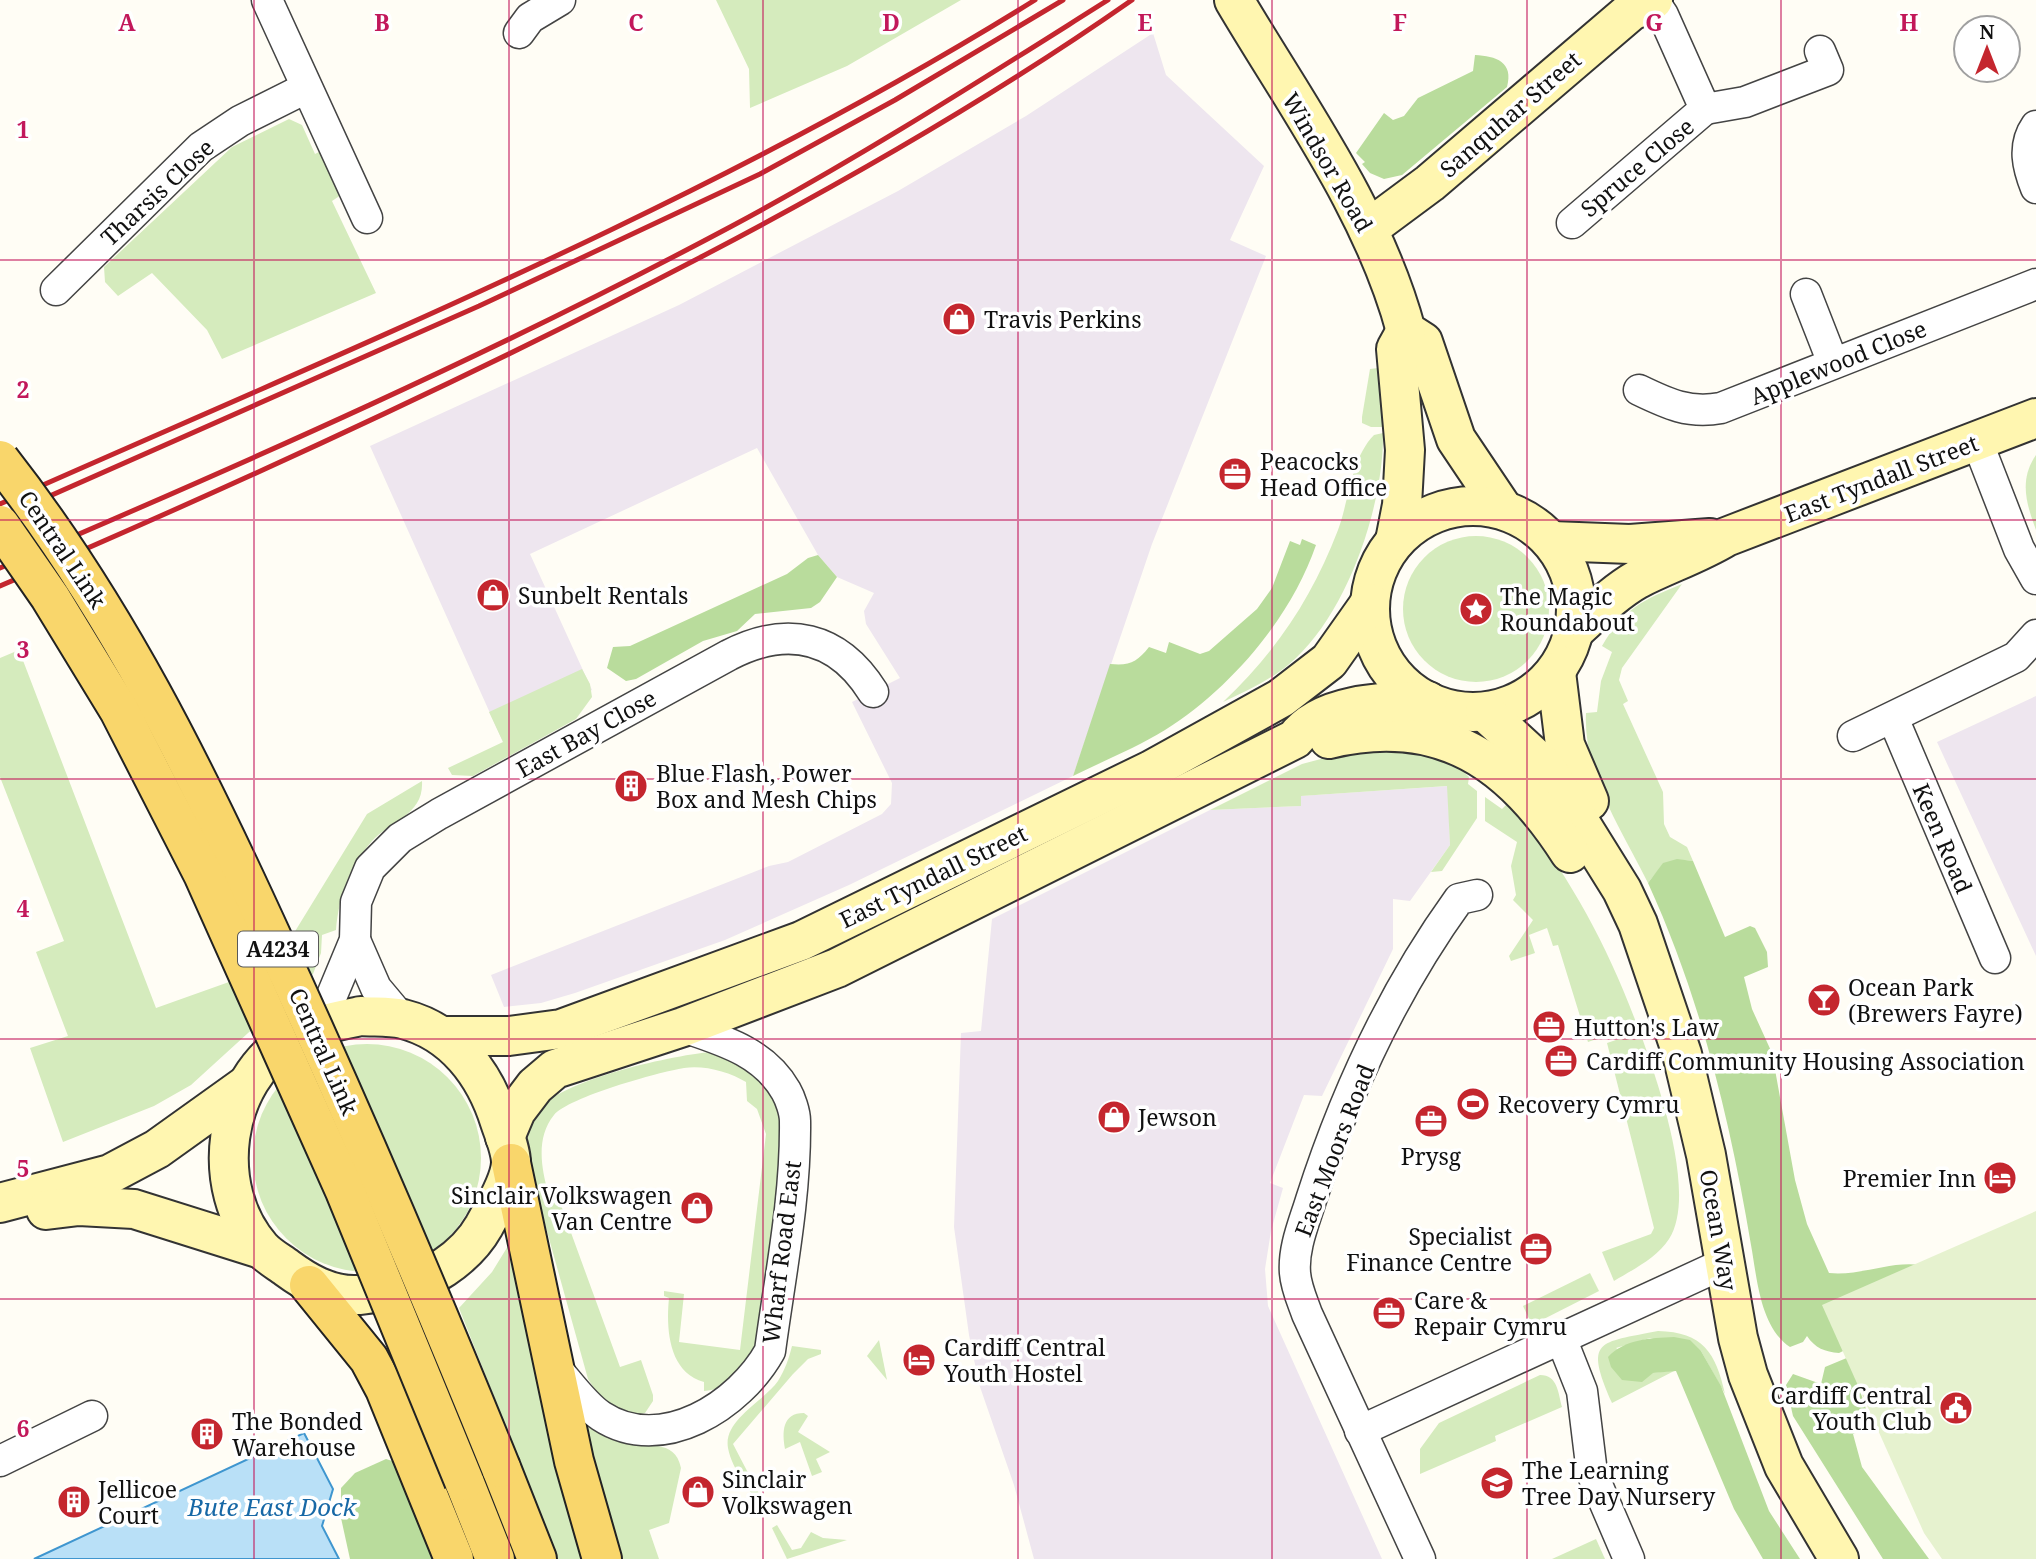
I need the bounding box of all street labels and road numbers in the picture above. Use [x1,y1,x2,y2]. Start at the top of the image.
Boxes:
street label: Sanquhar Street [1433,44,1587,184]
street label: Windsor Road [1275,86,1381,238]
street label: Spruce Close [1574,110,1700,224]
street label: Tharsis Close [94,131,220,253]
street label: Applewood Close [1745,312,1931,412]
street label: East Tyndall Street [1780,426,1982,530]
street label: Central Link [12,484,115,615]
street label: East Bay Close [510,681,662,785]
street label: Keen Road [1906,778,1980,898]
street label: East Tyndall Street [834,817,1032,935]
road number: A4234 [238,932,318,967]
street label: Central Link [282,982,366,1120]
street label: East Moors Road [1286,1059,1382,1241]
street label: Wharf Road East [754,1159,808,1345]
street label: Ocean Way [1693,1167,1745,1293]

